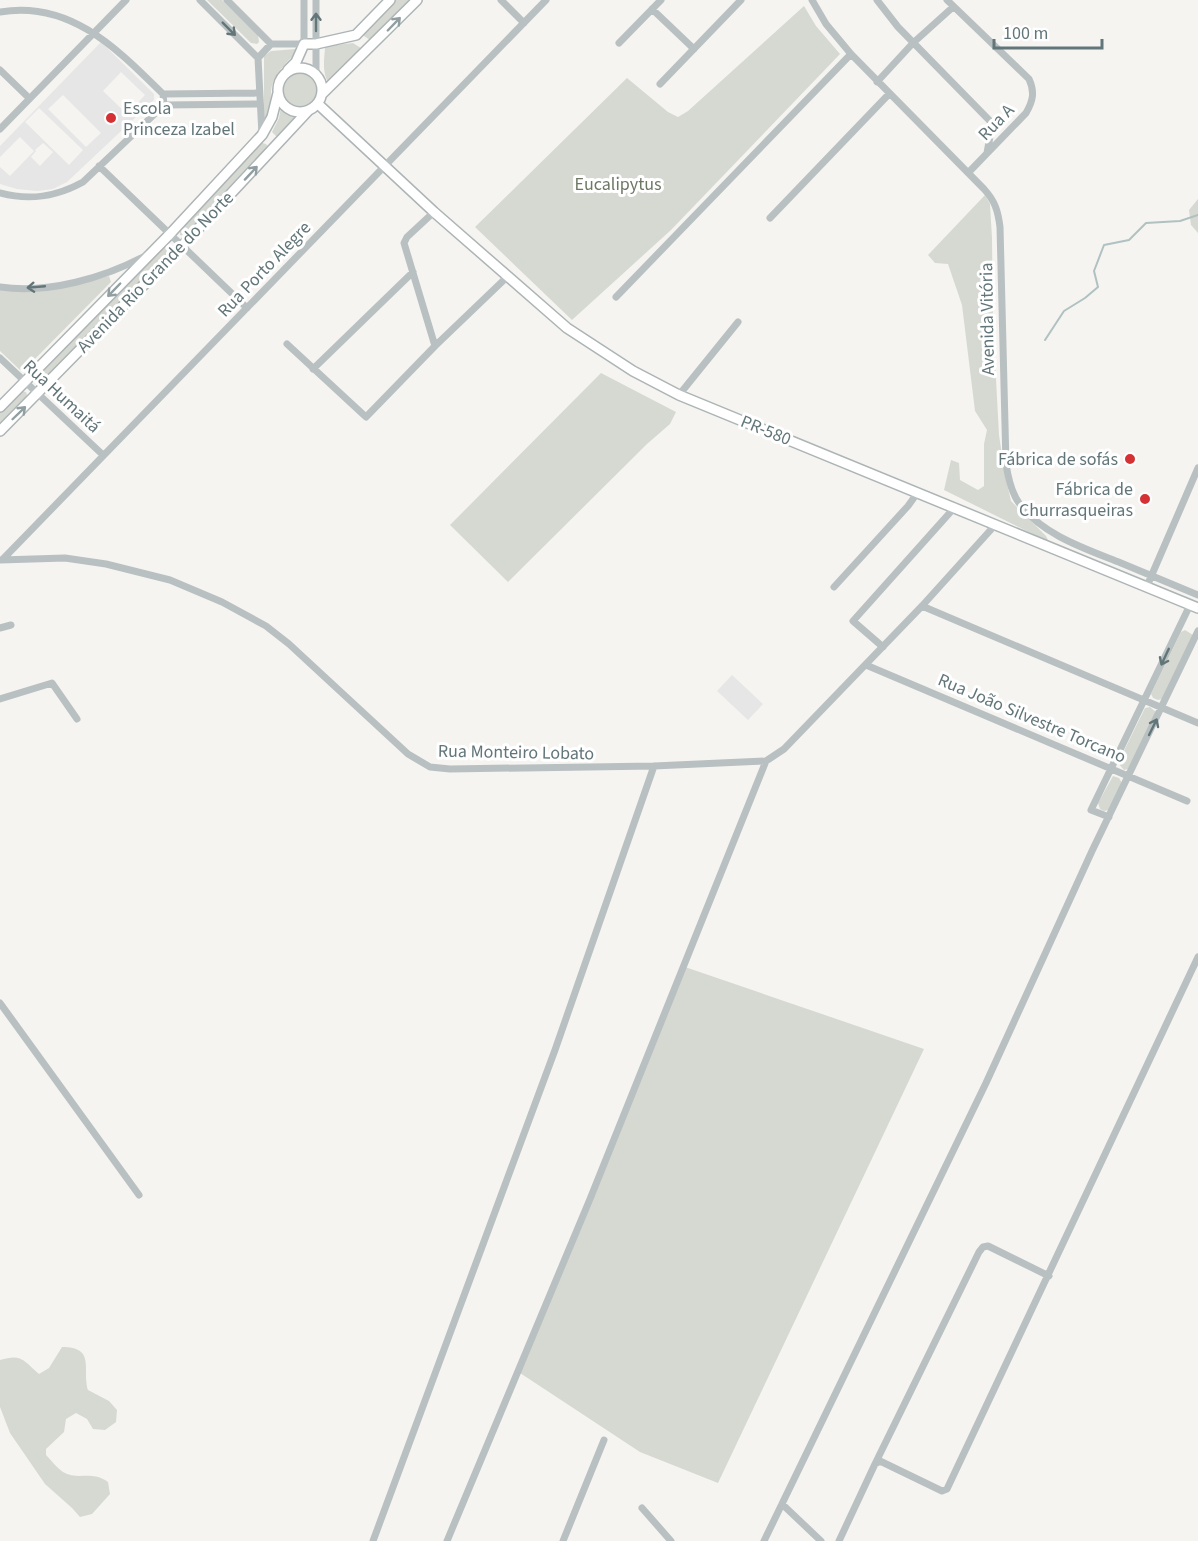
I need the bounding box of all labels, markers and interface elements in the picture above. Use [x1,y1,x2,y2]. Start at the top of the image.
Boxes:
scale bar [994,12,1102,50]
one-way arrow [310,13,322,33]
one-way arrow [386,16,401,31]
one-way arrow [222,21,237,36]
text: 100 m [1003,21,1048,46]
place label: Escola Princeza Izabel [123,96,235,142]
street label: Rua A [973,98,1020,146]
marker: Escola Princeza Izabel [104,111,118,125]
one-way arrow [244,165,258,180]
park label: Eucalipytus [574,172,662,197]
street label: Avenida Rio Grande do Norte [71,186,239,359]
street label: Rua Porto Alegre [212,216,317,323]
street label: Avenida Vitória [974,262,1001,376]
one-way arrow [27,282,47,293]
one-way arrow [107,283,121,298]
street label: Rua Humaitá [18,354,106,439]
one-way arrow [11,405,26,420]
street label: PR-580 [737,409,795,452]
place label: Fábrica de sofás [998,447,1118,472]
marker: Fábrica de sofás [1123,452,1137,466]
place label: Fábrica de Churrasqueiras [1019,477,1133,523]
marker: Fábrica de Churrasqueiras [1138,492,1152,506]
one-way arrow [1158,648,1170,666]
street label: Rua João Silvestre Torcano [934,667,1130,769]
one-way arrow [1147,718,1159,736]
street label: Rua Monteiro Lobato [438,739,594,766]

